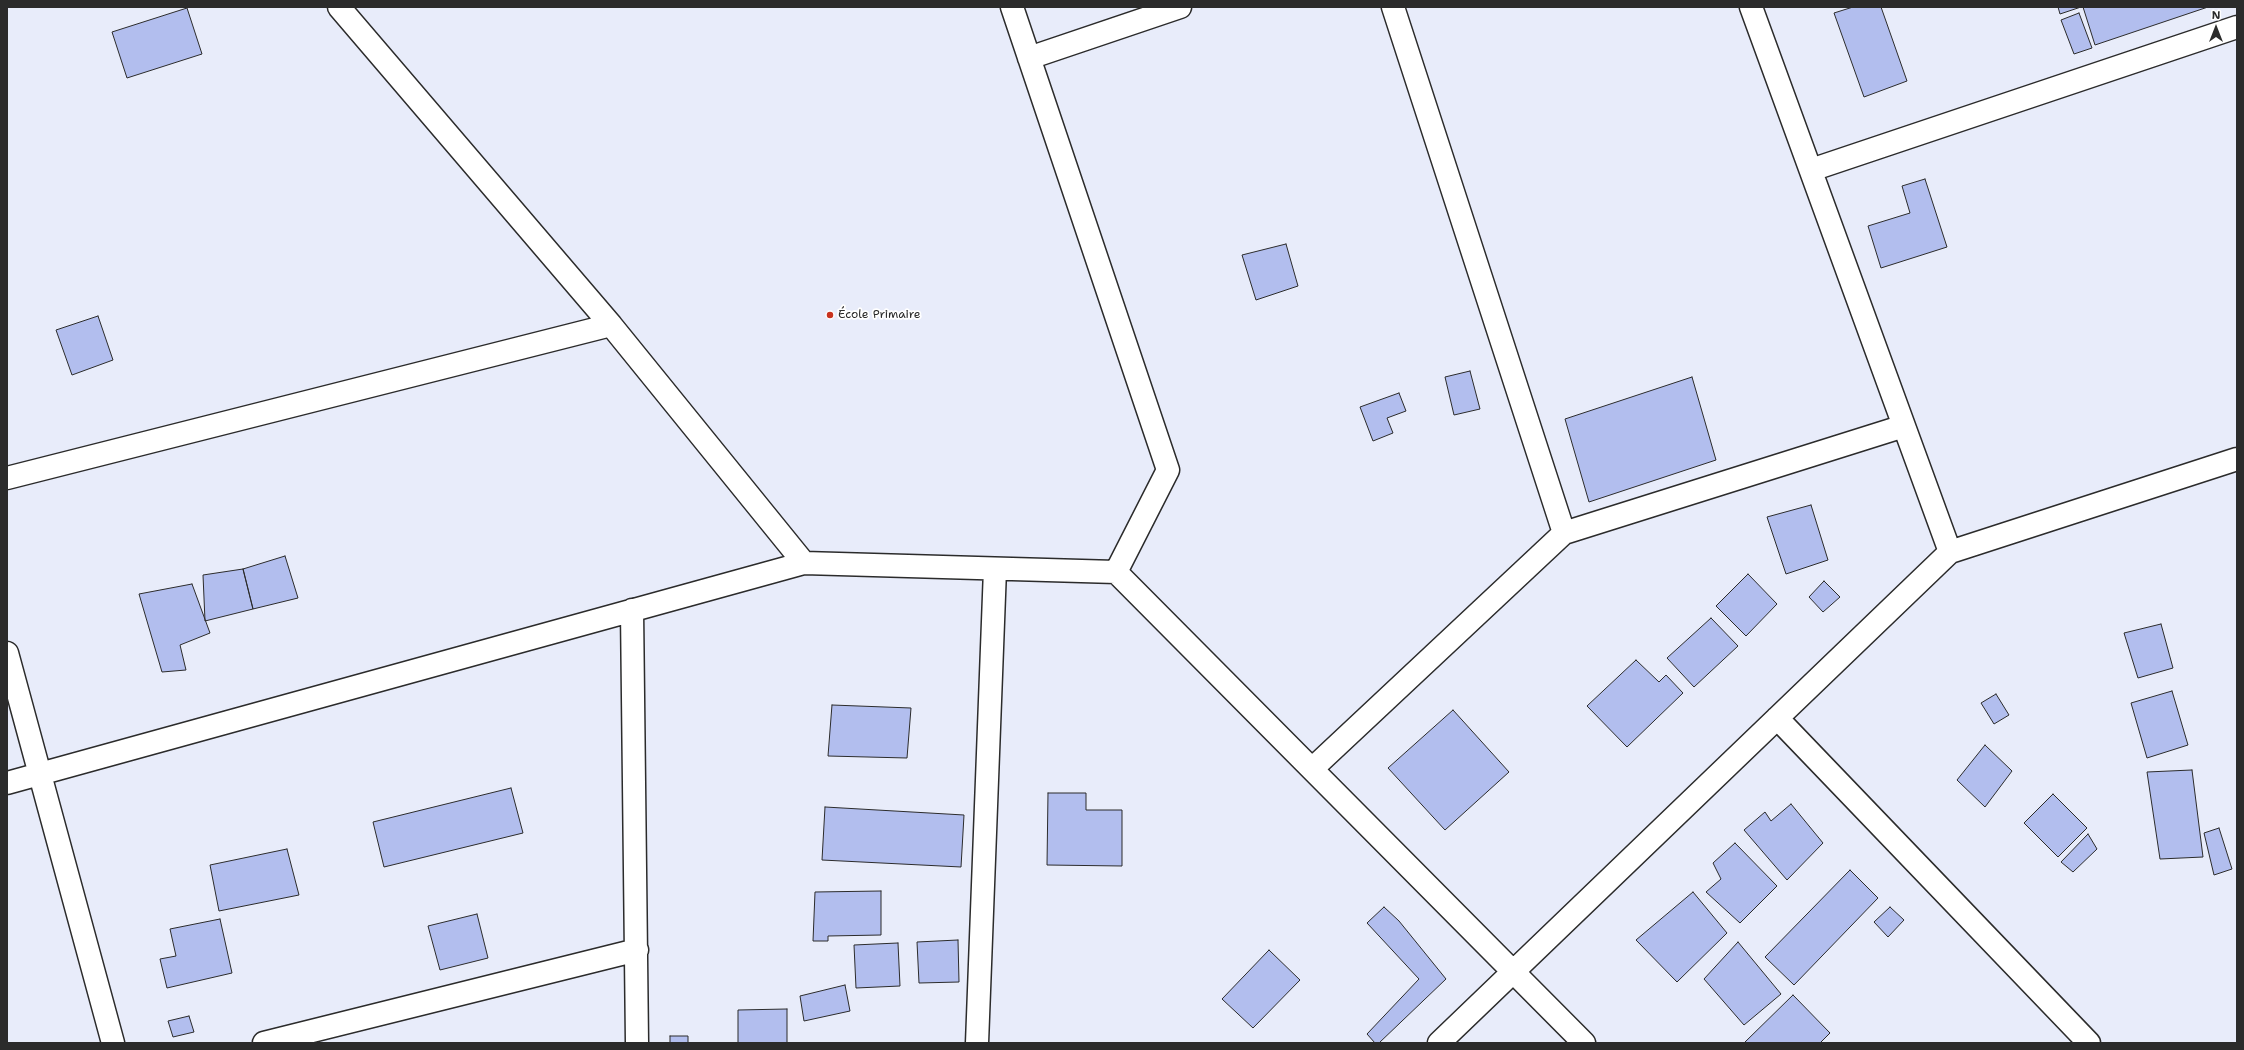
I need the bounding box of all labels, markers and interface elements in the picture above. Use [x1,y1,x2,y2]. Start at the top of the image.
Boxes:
north arrow [2196,8,2236,48]
text: N [2212,8,2220,23]
place label: École Primaire [838,308,921,322]
marker: École Primaire [825,310,835,320]

